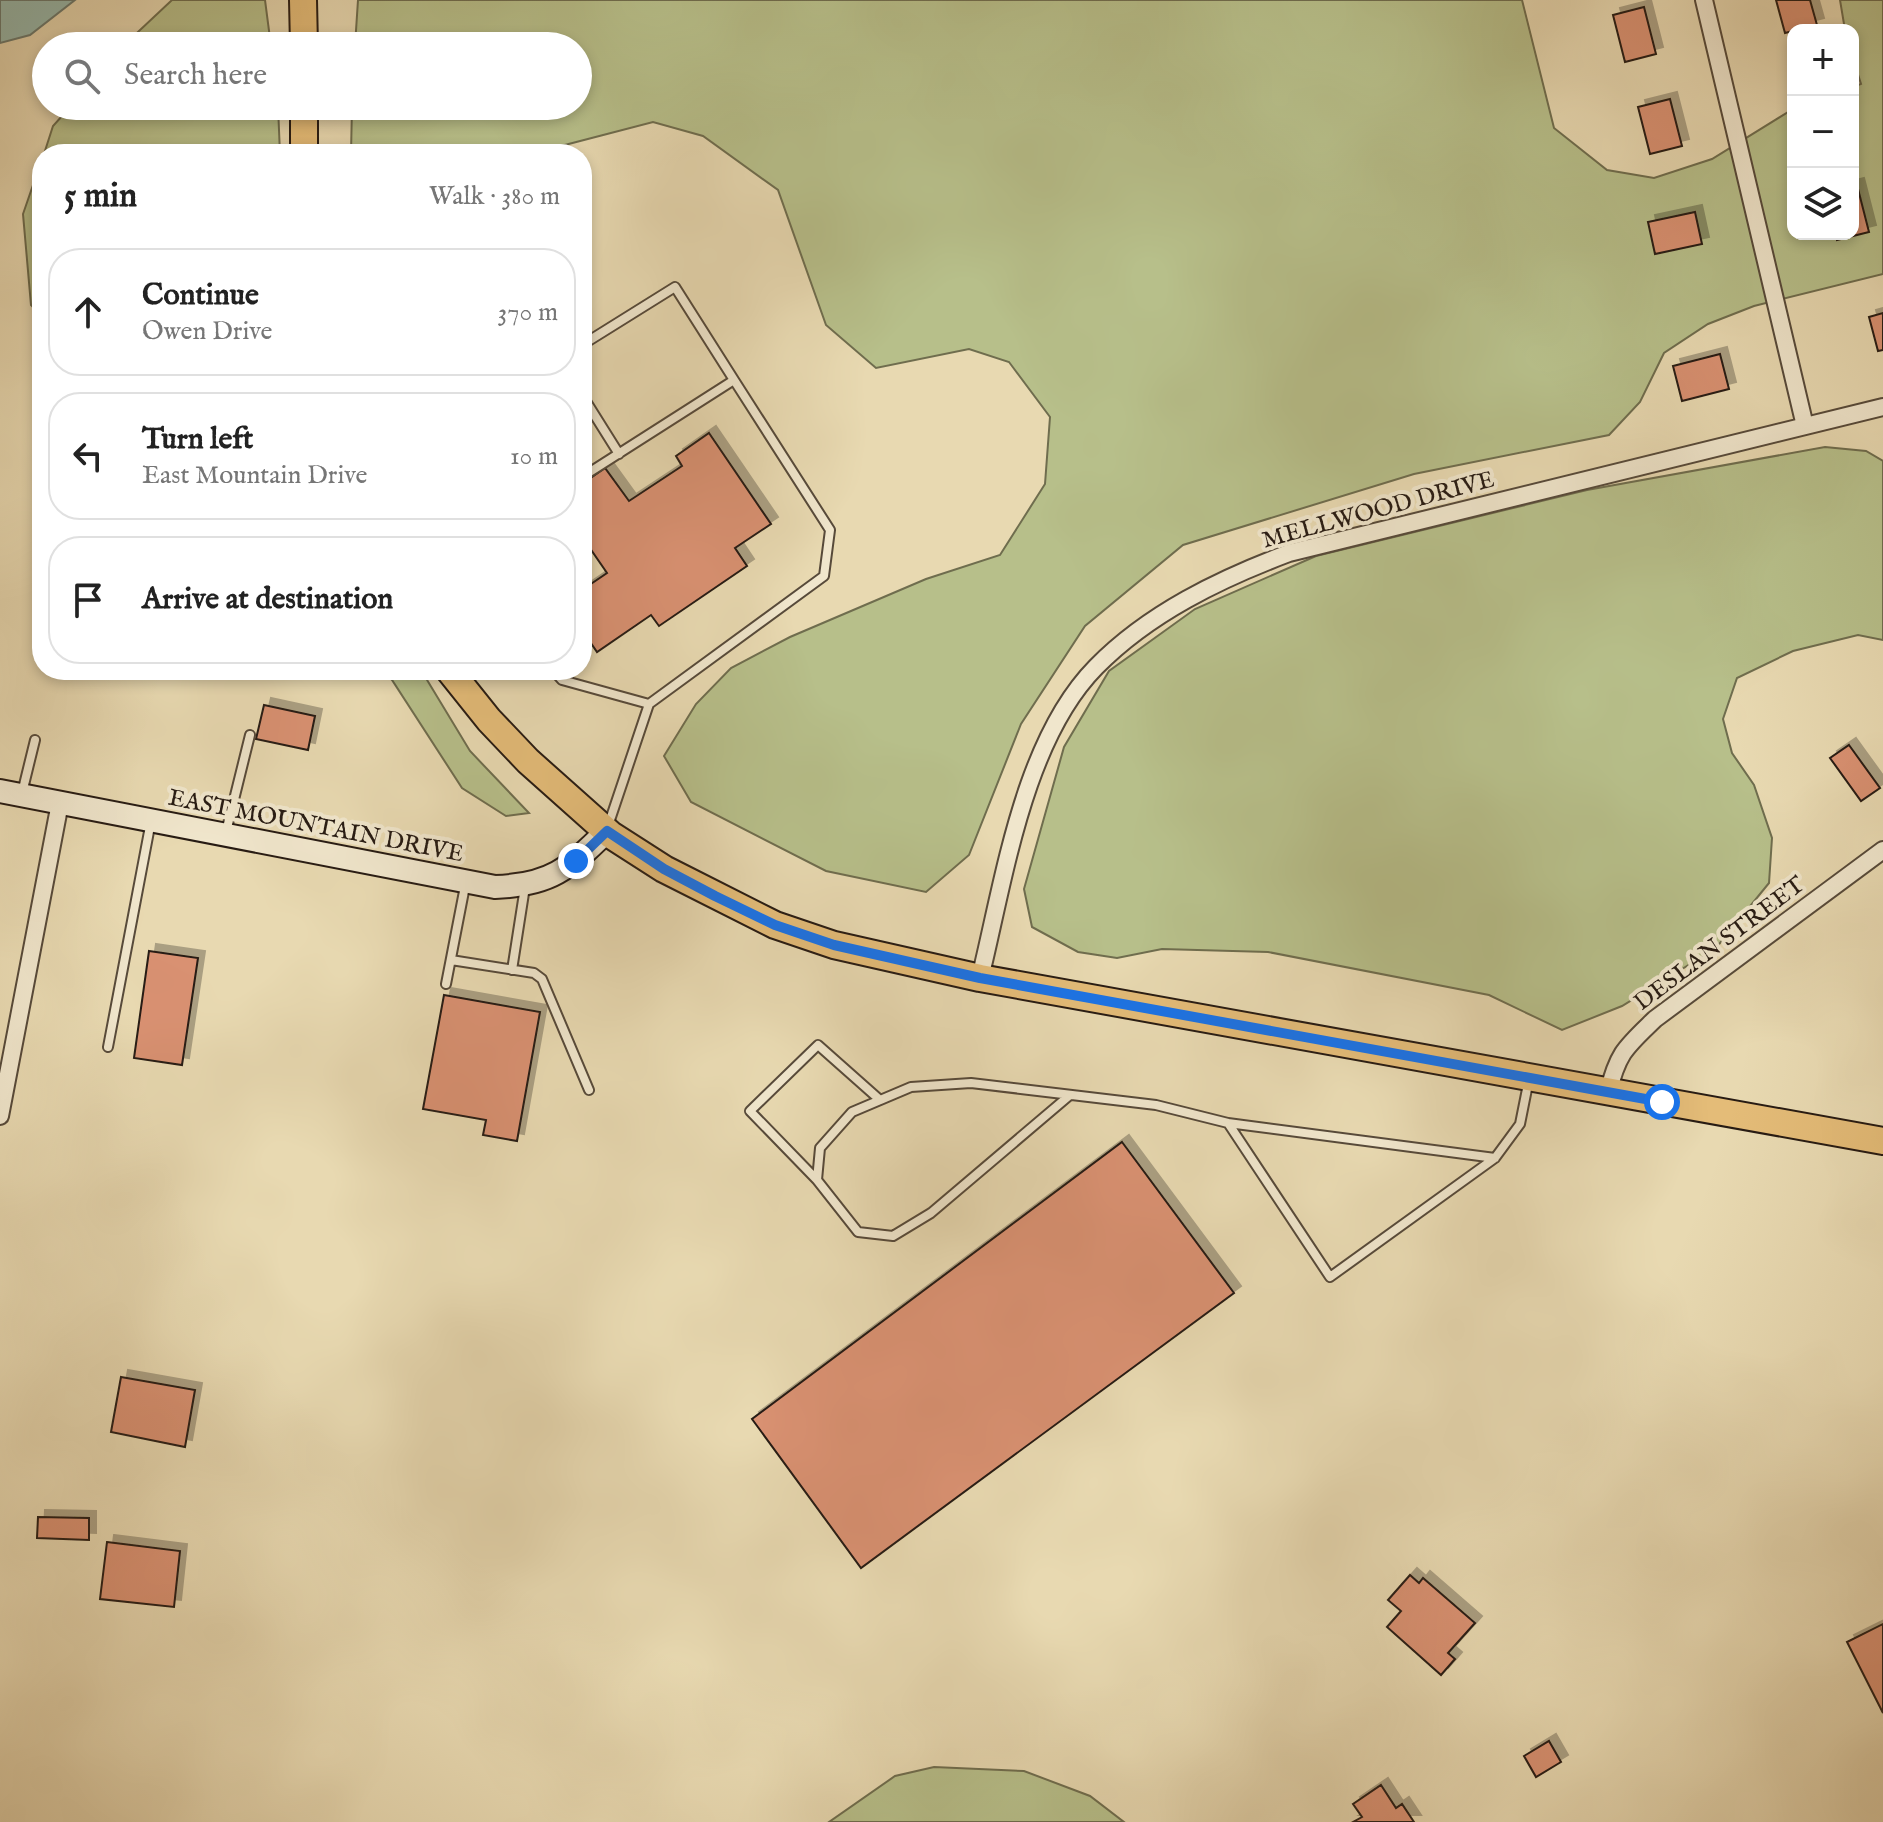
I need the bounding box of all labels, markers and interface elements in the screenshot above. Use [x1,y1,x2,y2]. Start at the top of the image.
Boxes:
map controls [1787,24,1859,240]
button: + [1787,24,1859,96]
search box [32,32,592,120]
icon: search [60,54,104,98]
text: Search here [124,57,267,95]
button: − [1787,96,1859,168]
button: layers [1787,168,1859,240]
text: 5 min [64,175,137,218]
text: Walk · 380 m [429,180,560,213]
text: Continue [142,277,259,315]
icon: ahead [66,290,110,334]
text: 370 m [498,296,558,329]
text: Owen Drive [142,315,273,348]
text: Turn left [142,421,253,459]
icon: left [66,434,110,478]
text: 10 m [510,440,558,473]
text: East Mountain Drive [142,459,368,492]
street label: MELLWOOD DRIVE [1259,465,1498,556]
icon: arrive [66,578,110,622]
text: Arrive at destination [142,581,393,619]
street label: EAST MOUNTAIN DRIVE [166,783,466,870]
route end [558,843,594,879]
street label: DESLAN STREET [1628,870,1812,1019]
route start [1644,1084,1680,1120]

